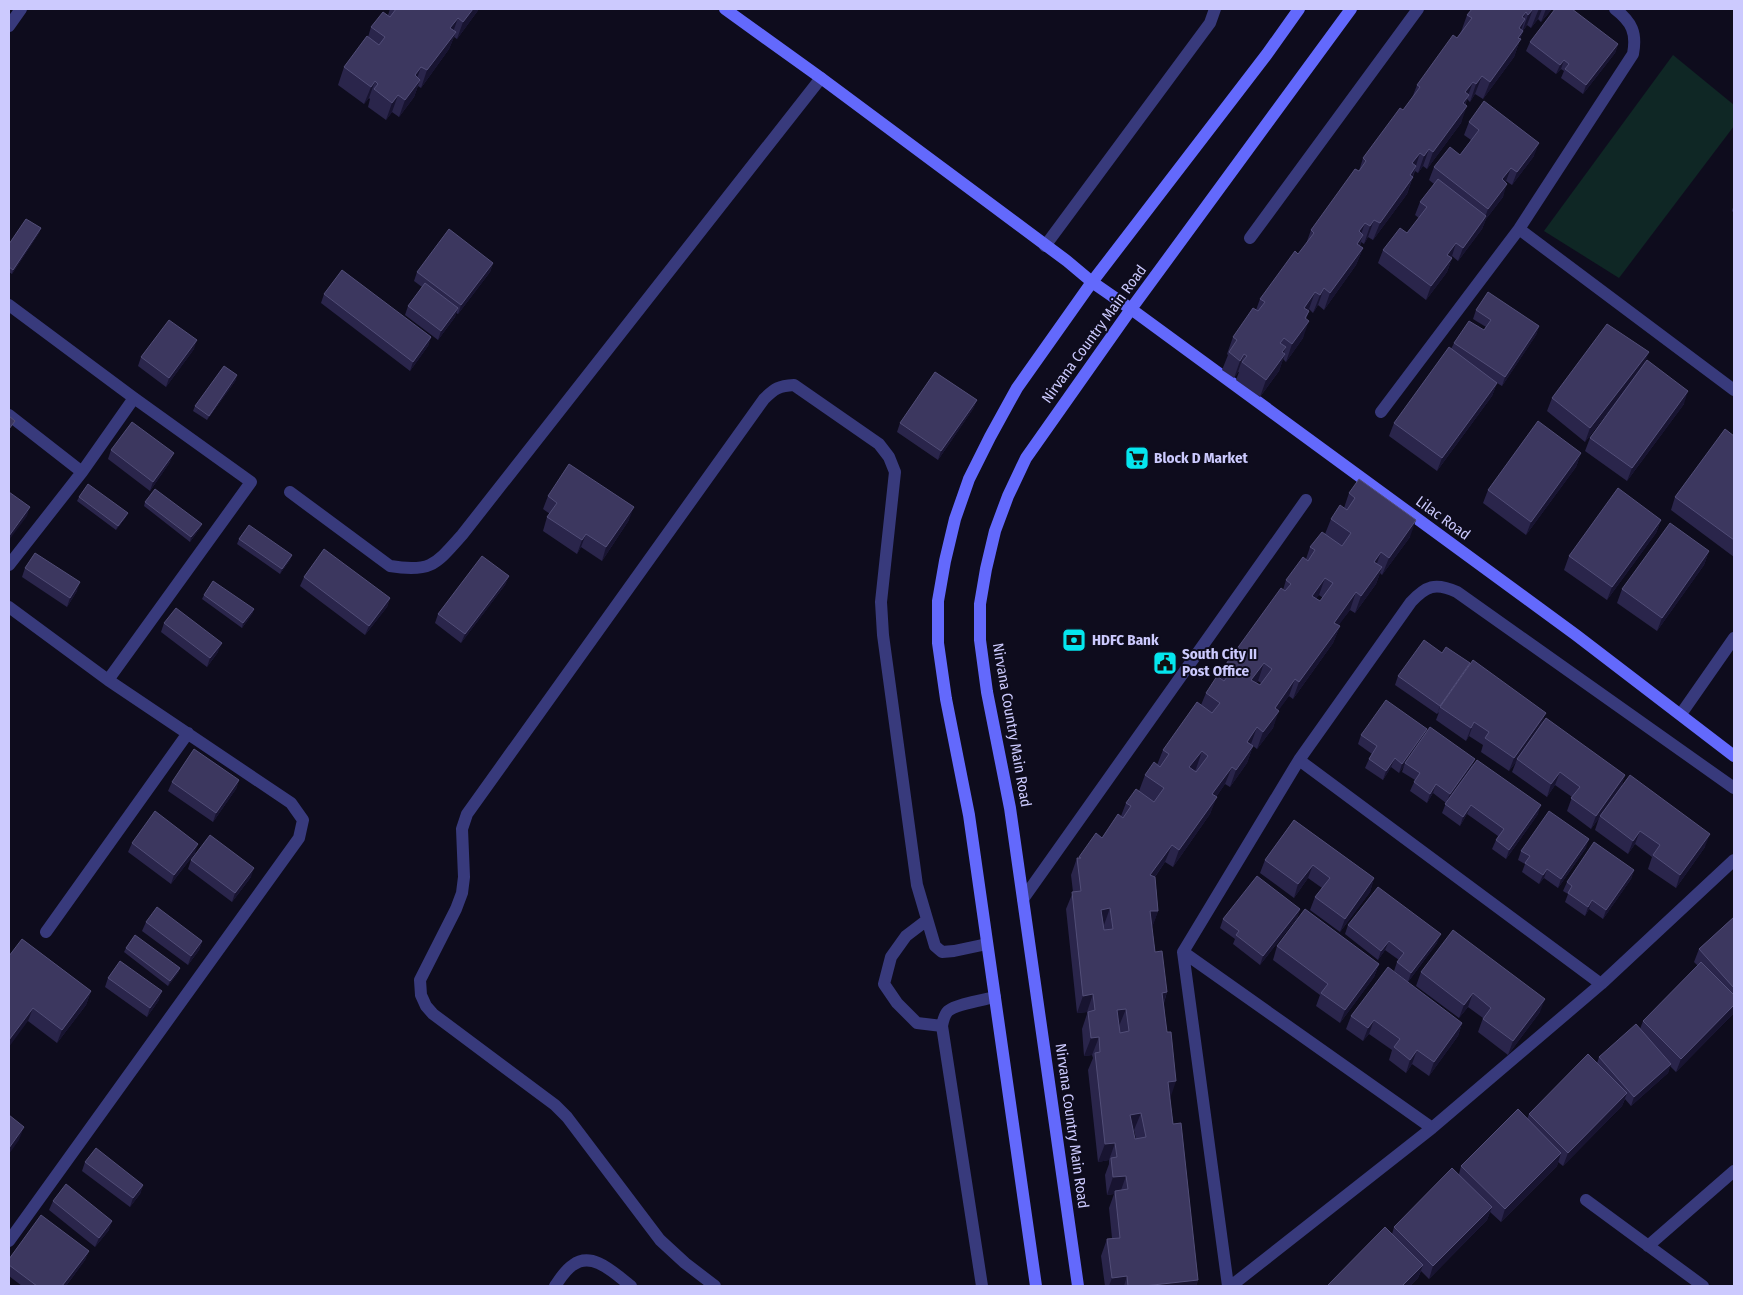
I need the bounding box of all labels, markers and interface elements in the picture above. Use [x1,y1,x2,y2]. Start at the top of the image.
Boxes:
street label: Nirvana Country Main Road [1038,261,1150,407]
supermarket icon: Block D Market [1124,445,1150,471]
place label: Block D Market [1154,449,1249,467]
street label: Lilac Road [1412,492,1474,544]
bank icon: HDFC Bank [1061,627,1087,653]
place label: HDFC Bank [1092,631,1159,649]
street label: Nirvana Country Main Road [989,642,1035,808]
place label: South City II Post Office [1182,645,1257,680]
public building icon: South City II Post Office [1152,650,1178,676]
street label: Nirvana Country Main Road [1052,1042,1092,1210]

